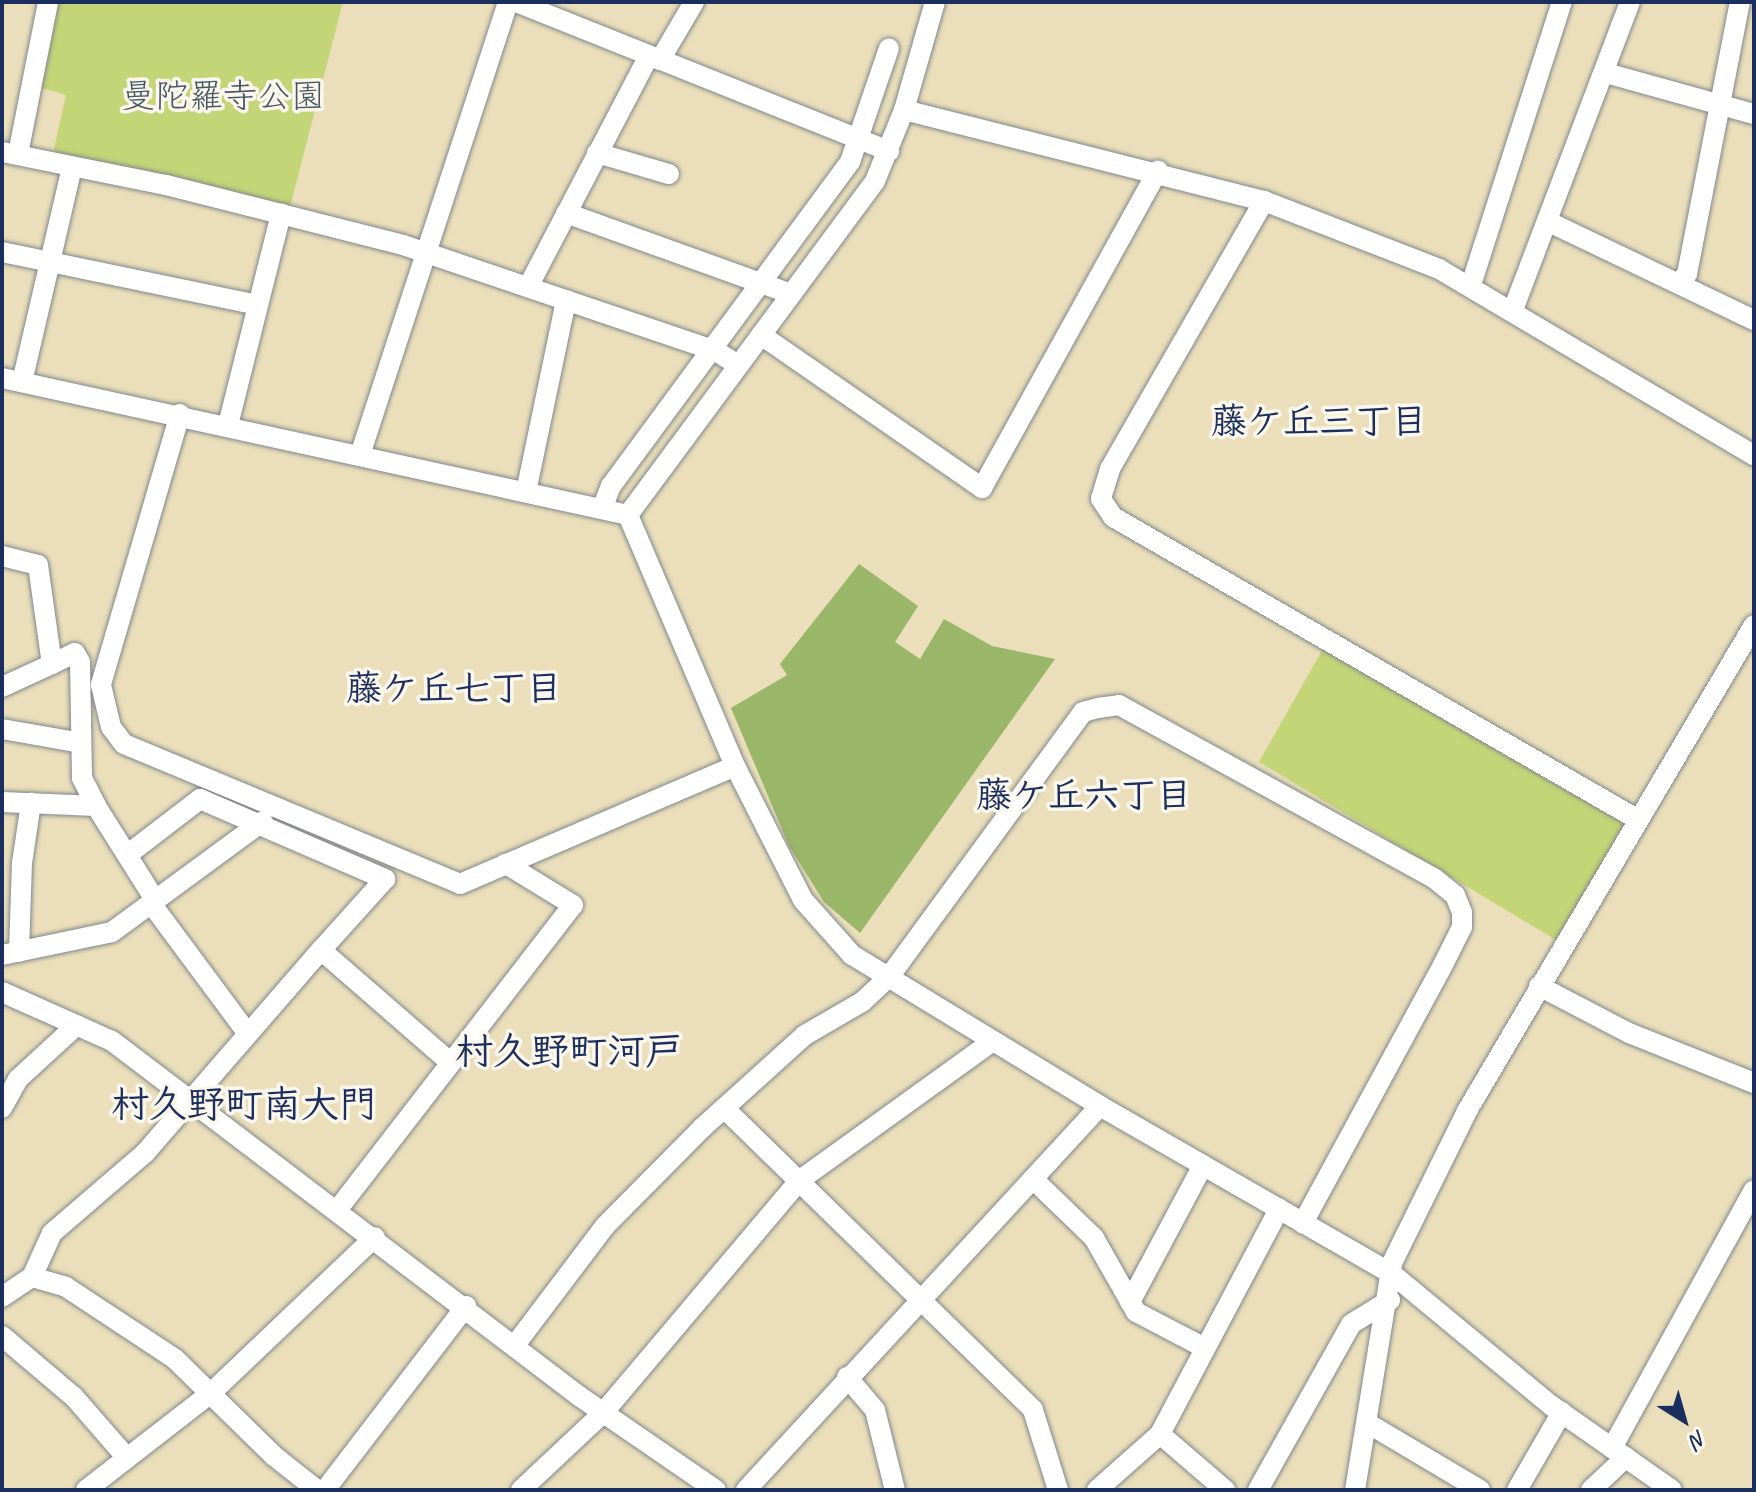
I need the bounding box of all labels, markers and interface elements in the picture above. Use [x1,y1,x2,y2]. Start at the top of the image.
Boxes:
park label: 曼陀羅寺公園 [121,76,325,116]
district label: 藤ケ丘三丁目 [1211,400,1427,444]
district label: 藤ケ丘七丁目 [346,667,562,711]
district label: 藤ケ丘六丁目 [976,774,1192,818]
district label: 村久野町河戸 [455,1029,683,1075]
district label: 村久野町南大門 [111,1082,377,1128]
north arrow [1644,1380,1724,1460]
text: N [1685,1424,1712,1454]

